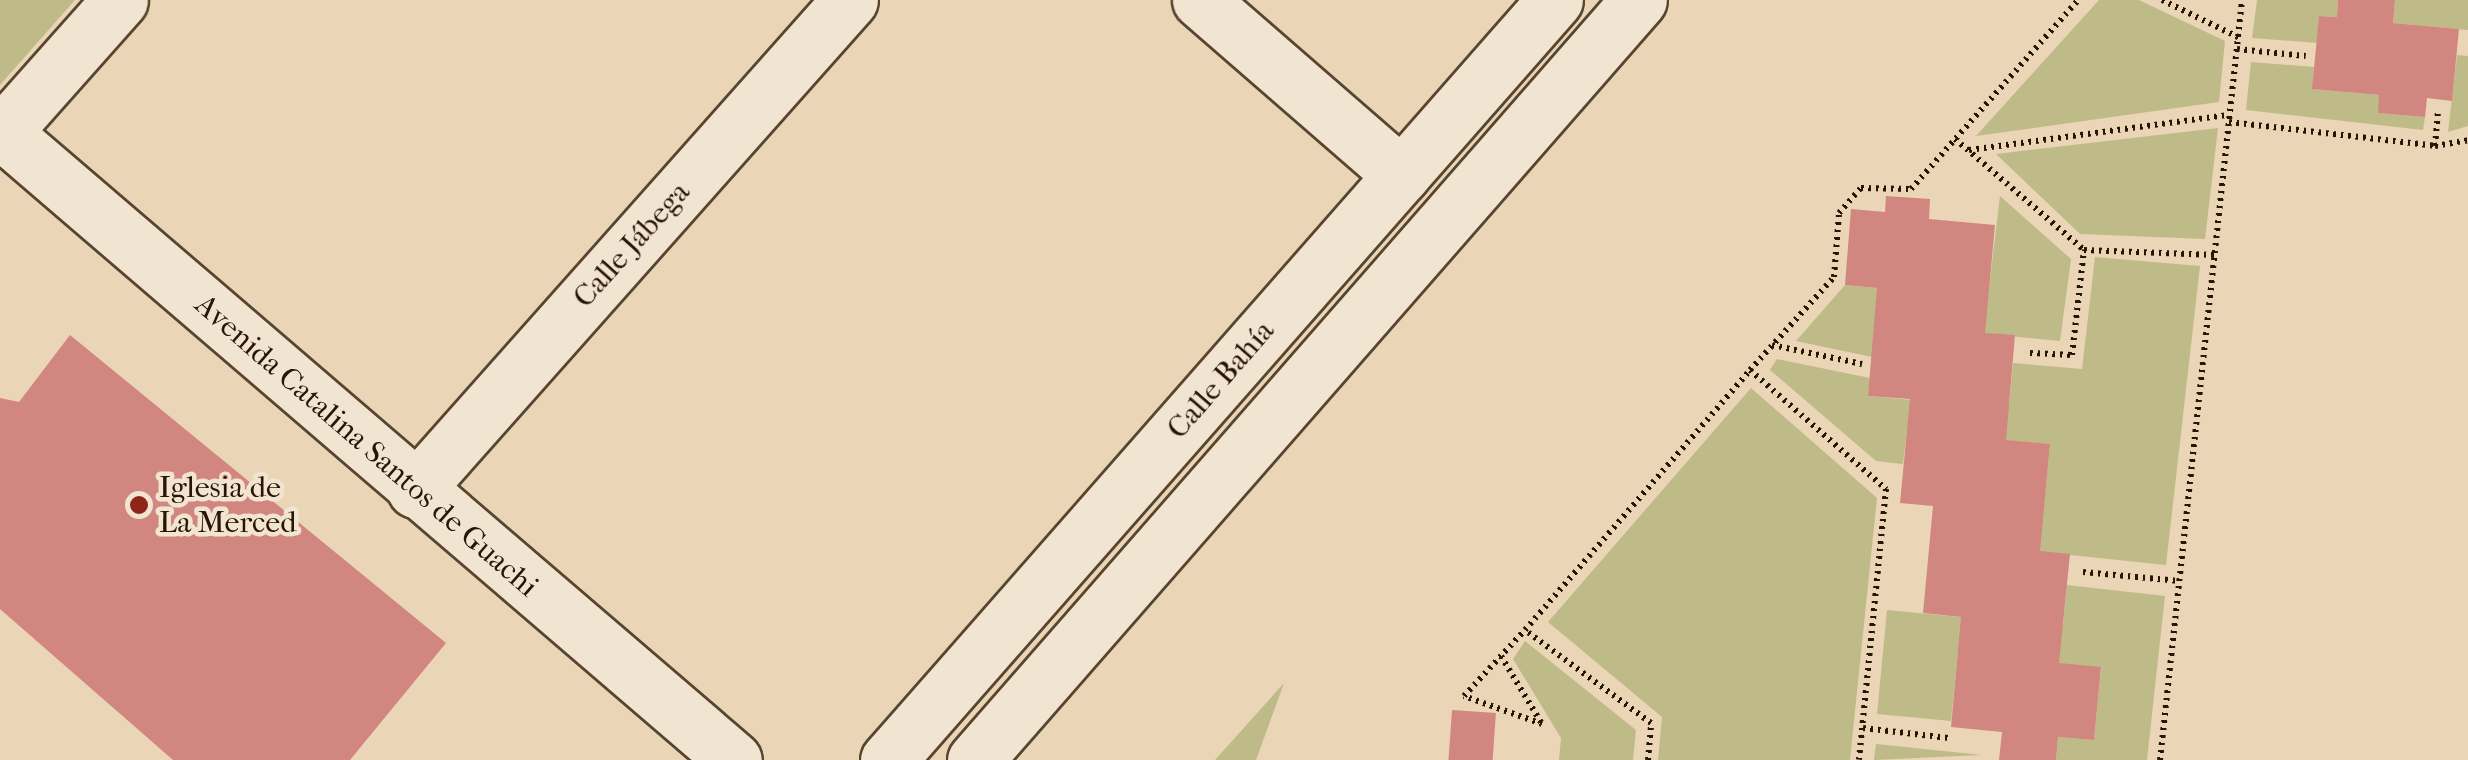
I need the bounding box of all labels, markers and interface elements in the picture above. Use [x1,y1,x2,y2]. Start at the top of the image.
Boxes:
street label: Calle Jábega [566,175,698,315]
street label: Avenida Catalina Santos de Guachi [187,287,545,605]
street label: Calle Bahía [1160,314,1282,446]
place label: Iglesia de La Merced [159,470,296,540]
marker: Iglesia de La Merced [128,494,150,516]

